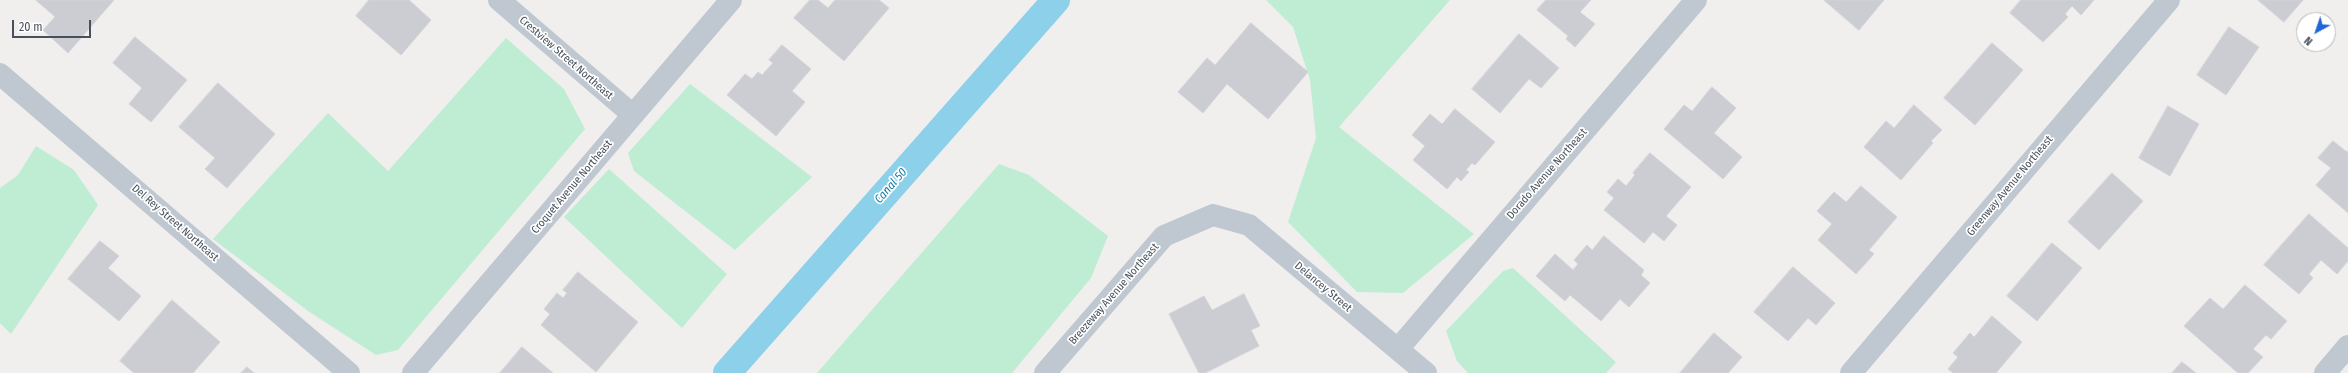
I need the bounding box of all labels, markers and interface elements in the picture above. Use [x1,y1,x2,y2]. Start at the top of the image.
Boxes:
scale bar [14,12,93,38]
north arrow [2296,12,2336,52]
street label: Crestview Street Northeast [516,14,616,102]
text: 20 m [19,20,43,34]
text: N [2302,34,2315,48]
street label: Dorado Avenue Northeast [1504,126,1590,222]
street label: Greenway Avenue Northeast [1964,133,2056,239]
street label: Croquet Avenue Northeast [529,137,615,237]
water label: Canal 50 [872,165,910,207]
street label: Del Rey Street Northeast [129,182,221,264]
street label: Breezeway Avenue Northeast [1066,241,1162,347]
street label: Delancey Street [1292,259,1354,315]

